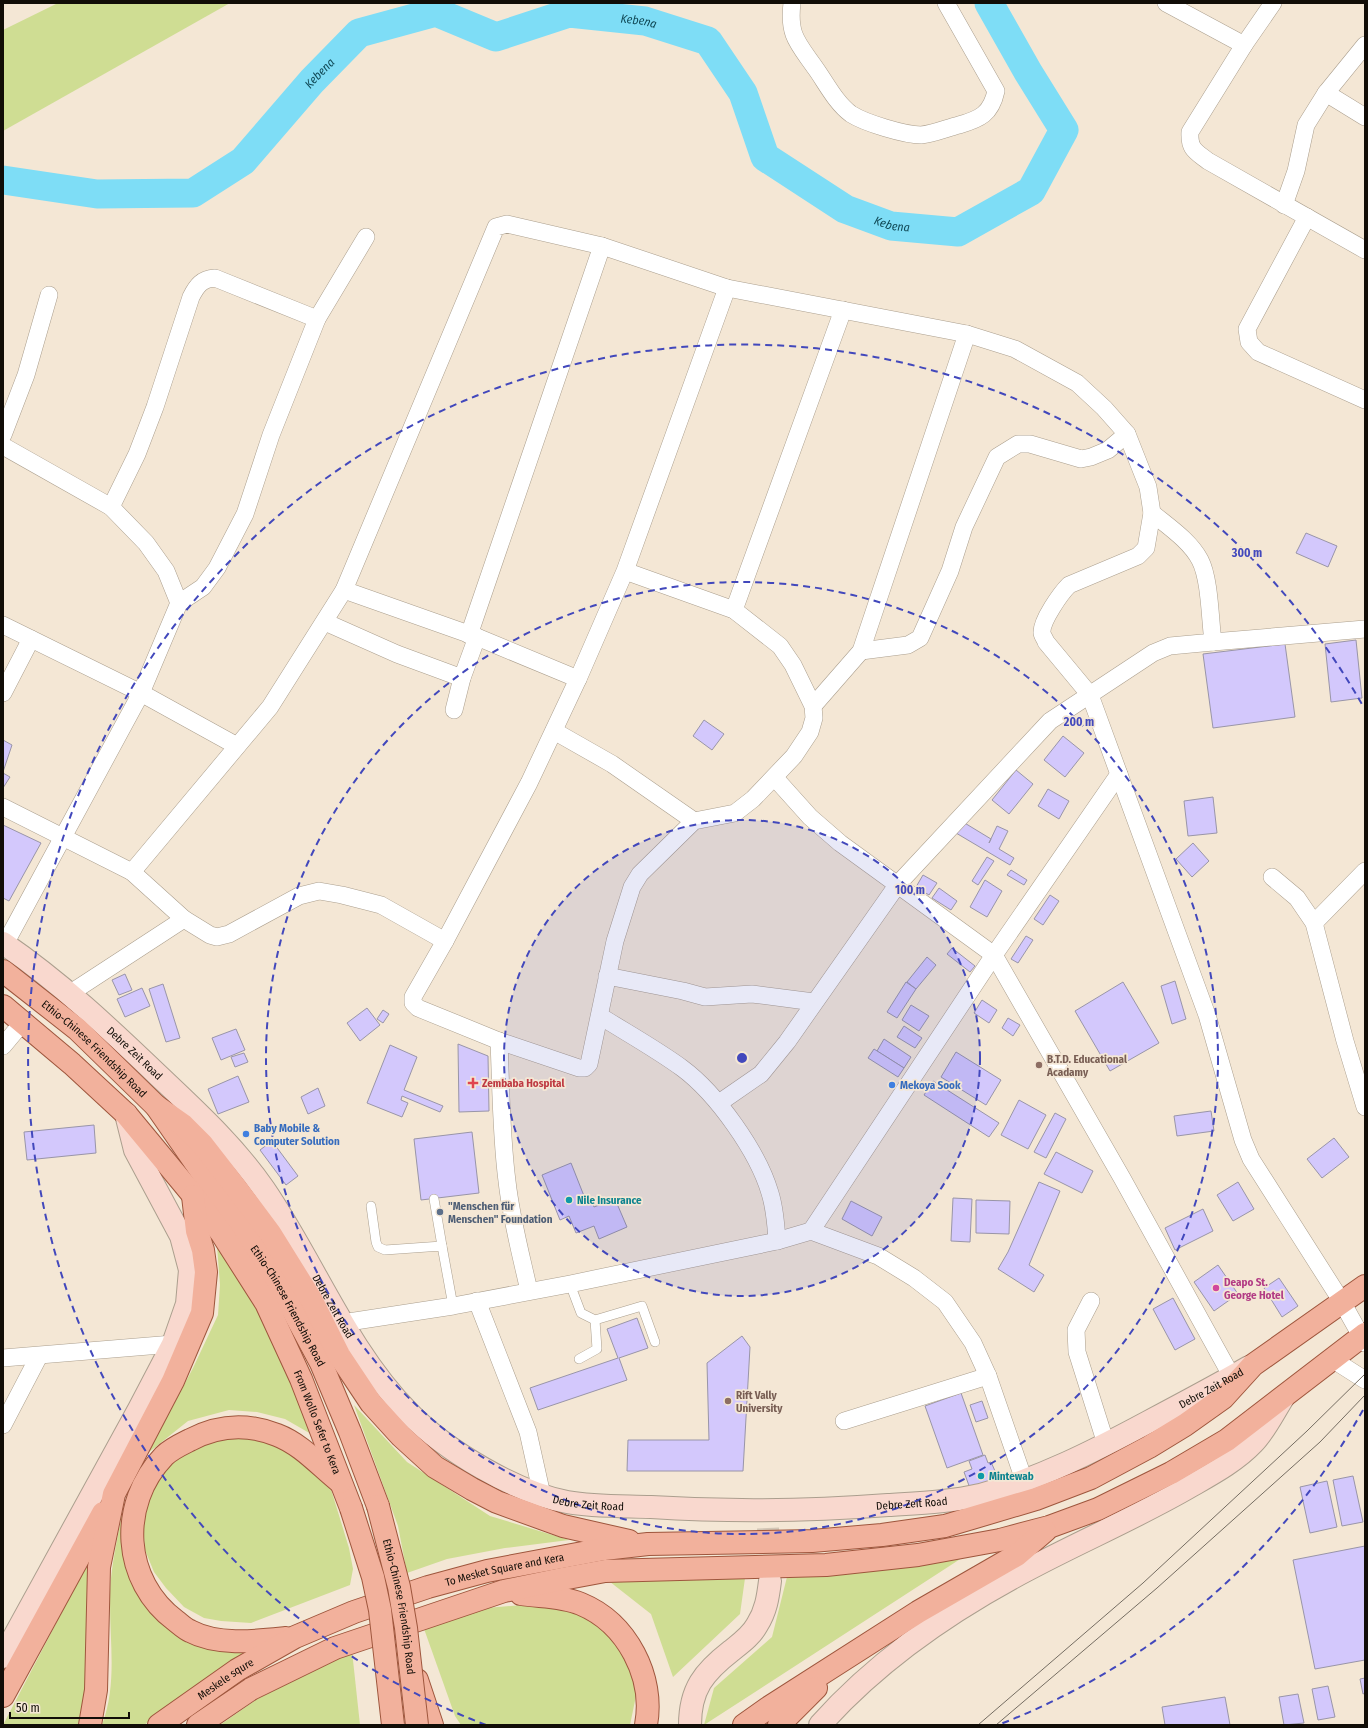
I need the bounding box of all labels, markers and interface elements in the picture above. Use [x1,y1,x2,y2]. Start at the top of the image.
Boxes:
water label: Kebena [620,11,658,31]
water label: Kebena [302,55,337,91]
water label: Kebena [872,213,911,235]
text: 300 m [1231,546,1262,560]
text: 200 m [1063,715,1094,729]
text: 100 m [895,883,925,897]
street label: Ethio-Chinese Friendship Road [39,997,150,1100]
street label: Debre Zeit Road [104,1024,165,1082]
centre of rings [735,1051,749,1065]
place label: B.T.D. Educational Acadamy [1046,1053,1128,1079]
marker: B.T.D. Educational Acadamy [1034,1060,1044,1070]
marker: Zembaba Hospital [467,1077,479,1089]
place label: Zembaba Hospital [482,1077,565,1090]
place label: Mekoya Sook [900,1079,961,1092]
marker: Mekoya Sook [887,1080,897,1090]
place label: Baby Mobile & Computer Solution [254,1122,340,1148]
marker: Baby Mobile & Computer Solution [241,1129,251,1139]
place label: Nile Insurance [577,1194,642,1207]
marker: Nile Insurance [564,1195,574,1205]
place label: "Menschen für Menschen" Foundation [448,1200,553,1226]
marker: "Menschen für Menschen" Foundation [435,1207,445,1217]
street label: Ethio-Chinese Friendship Road [248,1243,328,1369]
street label: Debre Zeit Road [310,1272,357,1341]
place label: Deapo St. George Hotel [1224,1276,1285,1302]
marker: Deapo St. George Hotel [1211,1283,1221,1293]
street label: Debre Zeit Road [1177,1365,1246,1411]
street label: From Wollo Sefer to Kera [291,1368,344,1476]
place label: Rift Vally University [736,1389,783,1415]
marker: Rift Vally University [723,1396,733,1406]
place label: Mintewab [989,1470,1034,1483]
marker: Mintewab [976,1471,986,1481]
street label: Debre Zeit Road [551,1492,624,1513]
street label: Debre Zeit Road [876,1494,948,1512]
street label: Ethio-Chinese Friendship Road [380,1537,418,1675]
street label: To Mesket Square and Kera [444,1550,565,1589]
street label: Meskele squre [195,1656,256,1702]
scale bar [10,1694,129,1720]
text: 50 m [16,1701,40,1715]

